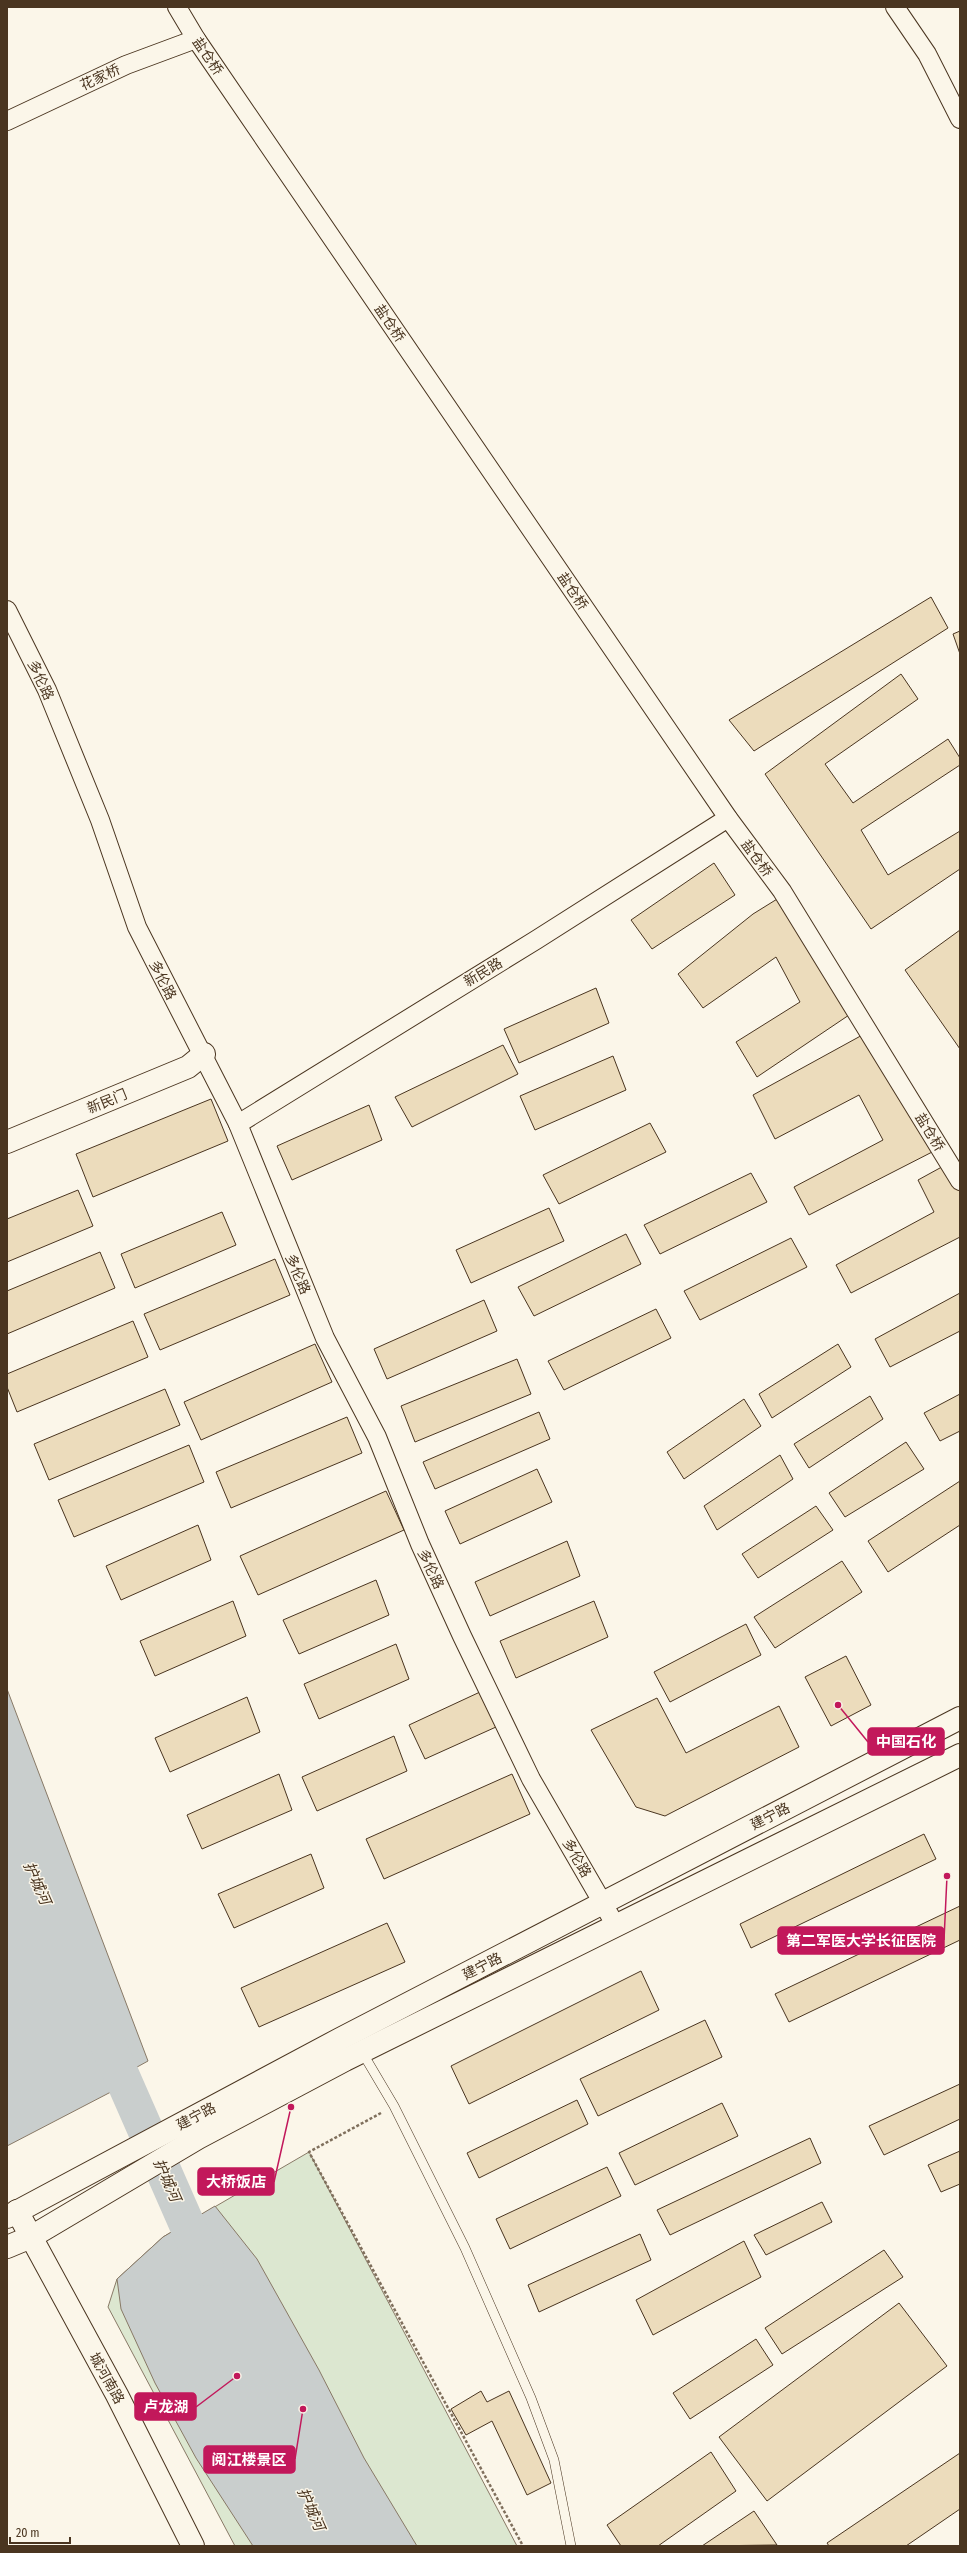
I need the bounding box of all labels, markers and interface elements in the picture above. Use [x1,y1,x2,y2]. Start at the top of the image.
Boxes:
street label: 盐仓桥 [189,34,226,78]
street label: 花家桥 [78,61,123,94]
street label: 盐仓桥 [371,301,408,345]
street label: 盐仓桥 [554,569,591,613]
street label: 多伦路 [24,658,57,703]
street label: 盐仓桥 [737,836,776,880]
street label: 新民路 [461,954,506,991]
street label: 多伦路 [145,958,180,1003]
street label: 新民门 [85,1086,130,1117]
street label: 盐仓桥 [911,1110,948,1155]
street label: 多伦路 [282,1252,314,1297]
street label: 多伦路 [414,1547,447,1592]
callout: 中国石化 [868,1728,944,1755]
text: 中国石化 [876,1733,936,1751]
street label: 建宁路 [748,1799,793,1834]
street label: 多伦路 [559,1836,594,1881]
water label: 护城河 [20,1859,56,1910]
callout: 第二军医大学长征医院 [778,1927,944,1954]
text: 第二军医大学长征医院 [786,1932,936,1950]
street label: 建宁路 [460,1949,505,1984]
street label: 建宁路 [174,2099,219,2134]
water label: 护城河 [150,2156,186,2207]
callout: 大桥饭店 [198,2168,274,2195]
text: 大桥饭店 [206,2173,266,2191]
street label: 城河南路 [86,2350,128,2407]
callout: 卢龙湖 [135,2393,196,2420]
text: 卢龙湖 [143,2398,189,2416]
callout: 阅江楼景区 [204,2446,295,2473]
text: 阅江楼景区 [211,2451,287,2469]
water label: 护城河 [294,2485,330,2536]
scale bar [10,2519,70,2545]
text: 20 m [16,2526,40,2540]

